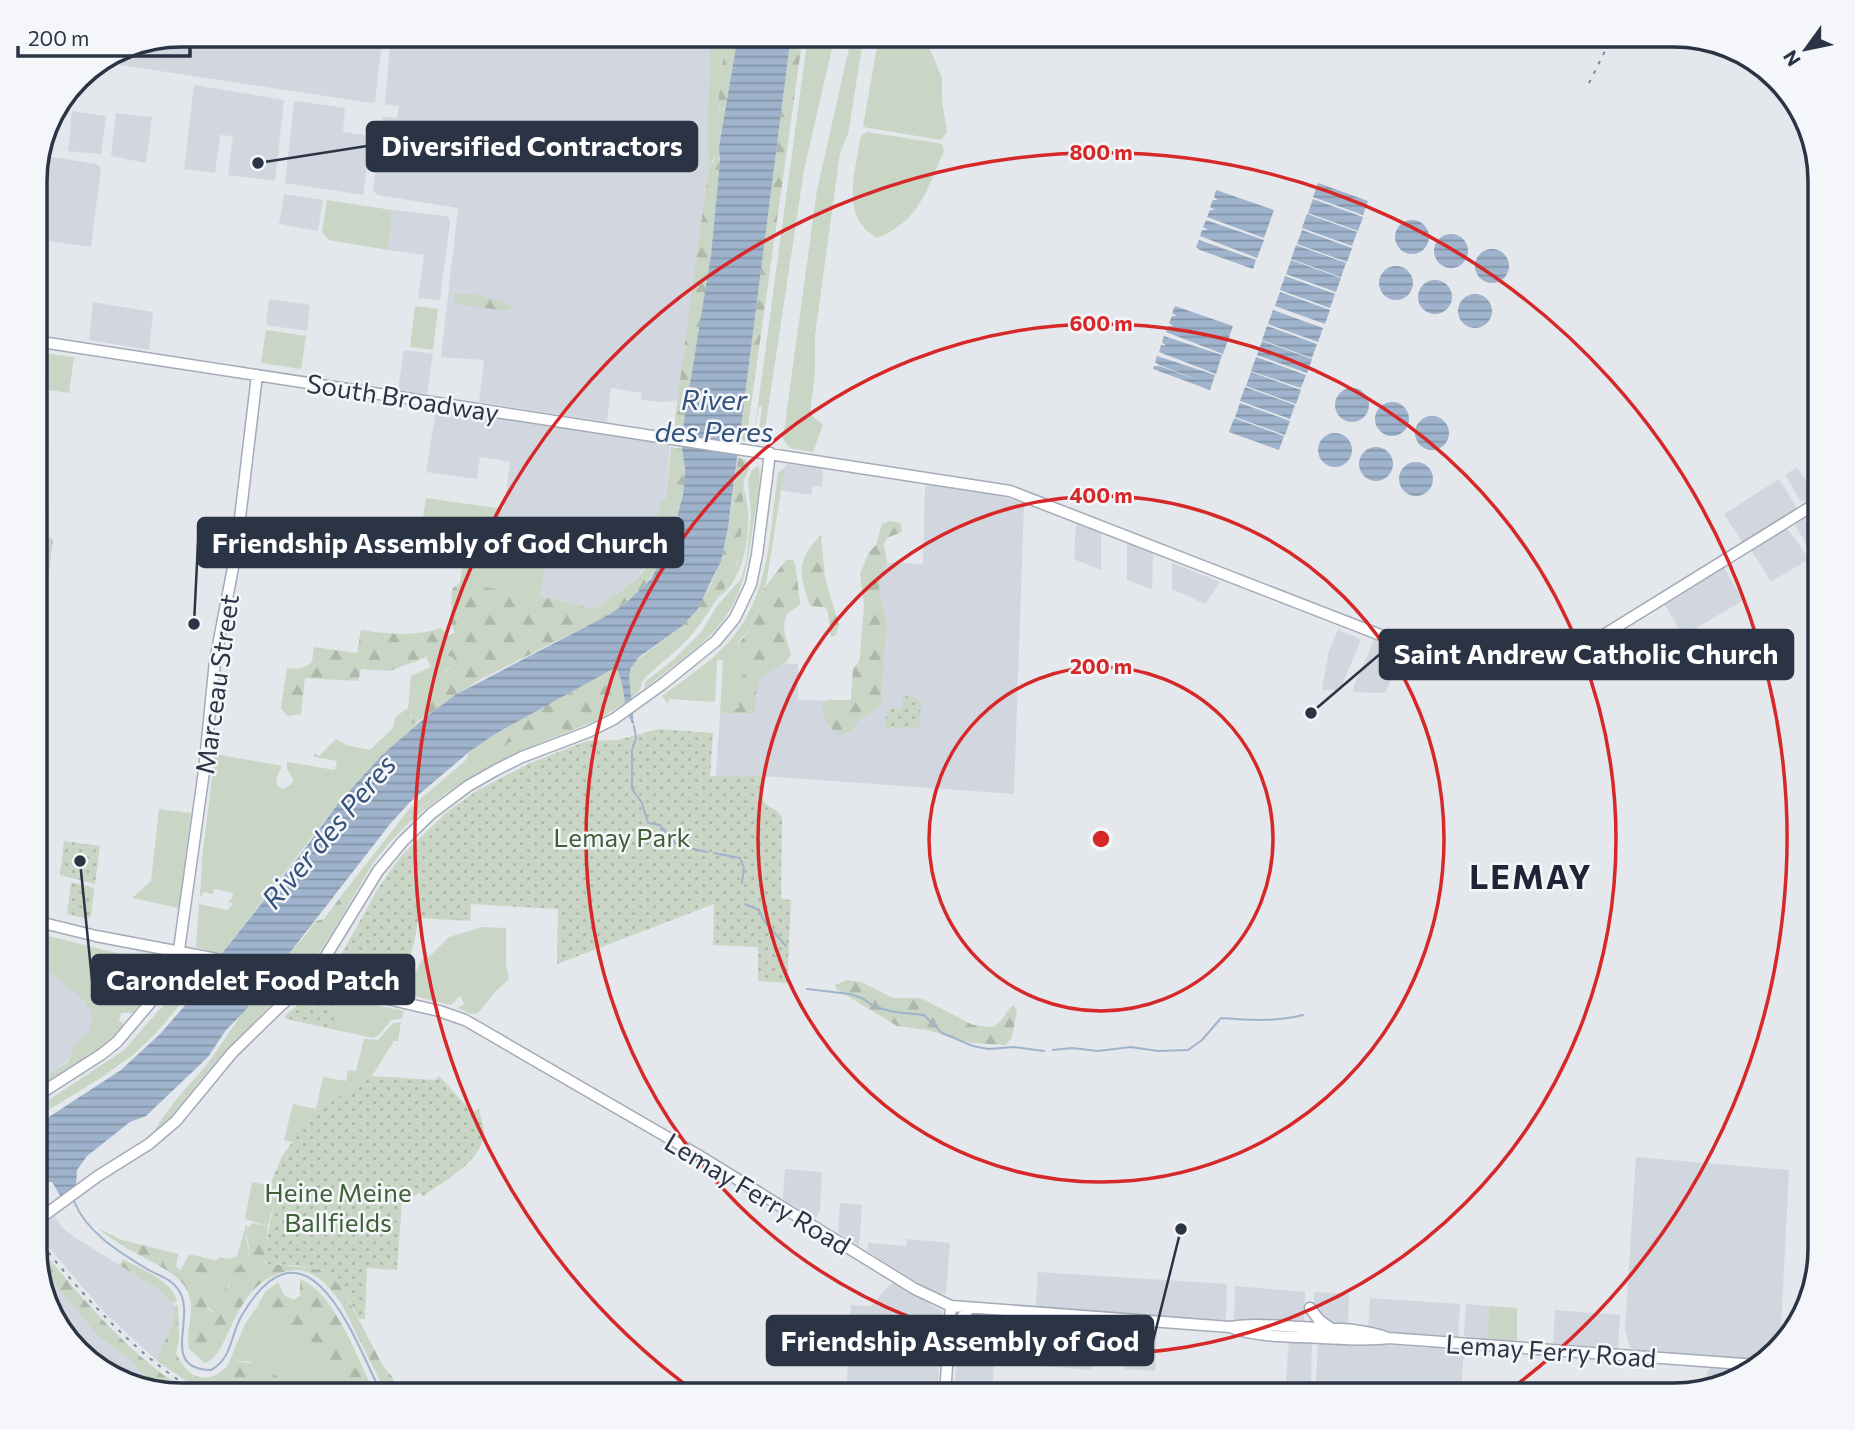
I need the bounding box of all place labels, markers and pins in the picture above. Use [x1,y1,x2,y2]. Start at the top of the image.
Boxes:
callout: Diversified Contractors [367,122,697,171]
callout: Friendship Assembly of God Church [198,518,683,567]
callout: Saint Andrew Catholic Church [1380,630,1793,679]
centre of rings [1089,827,1113,851]
callout: Carondelet Food Patch [92,955,414,1004]
callout: Friendship Assembly of God [767,1316,1153,1365]

